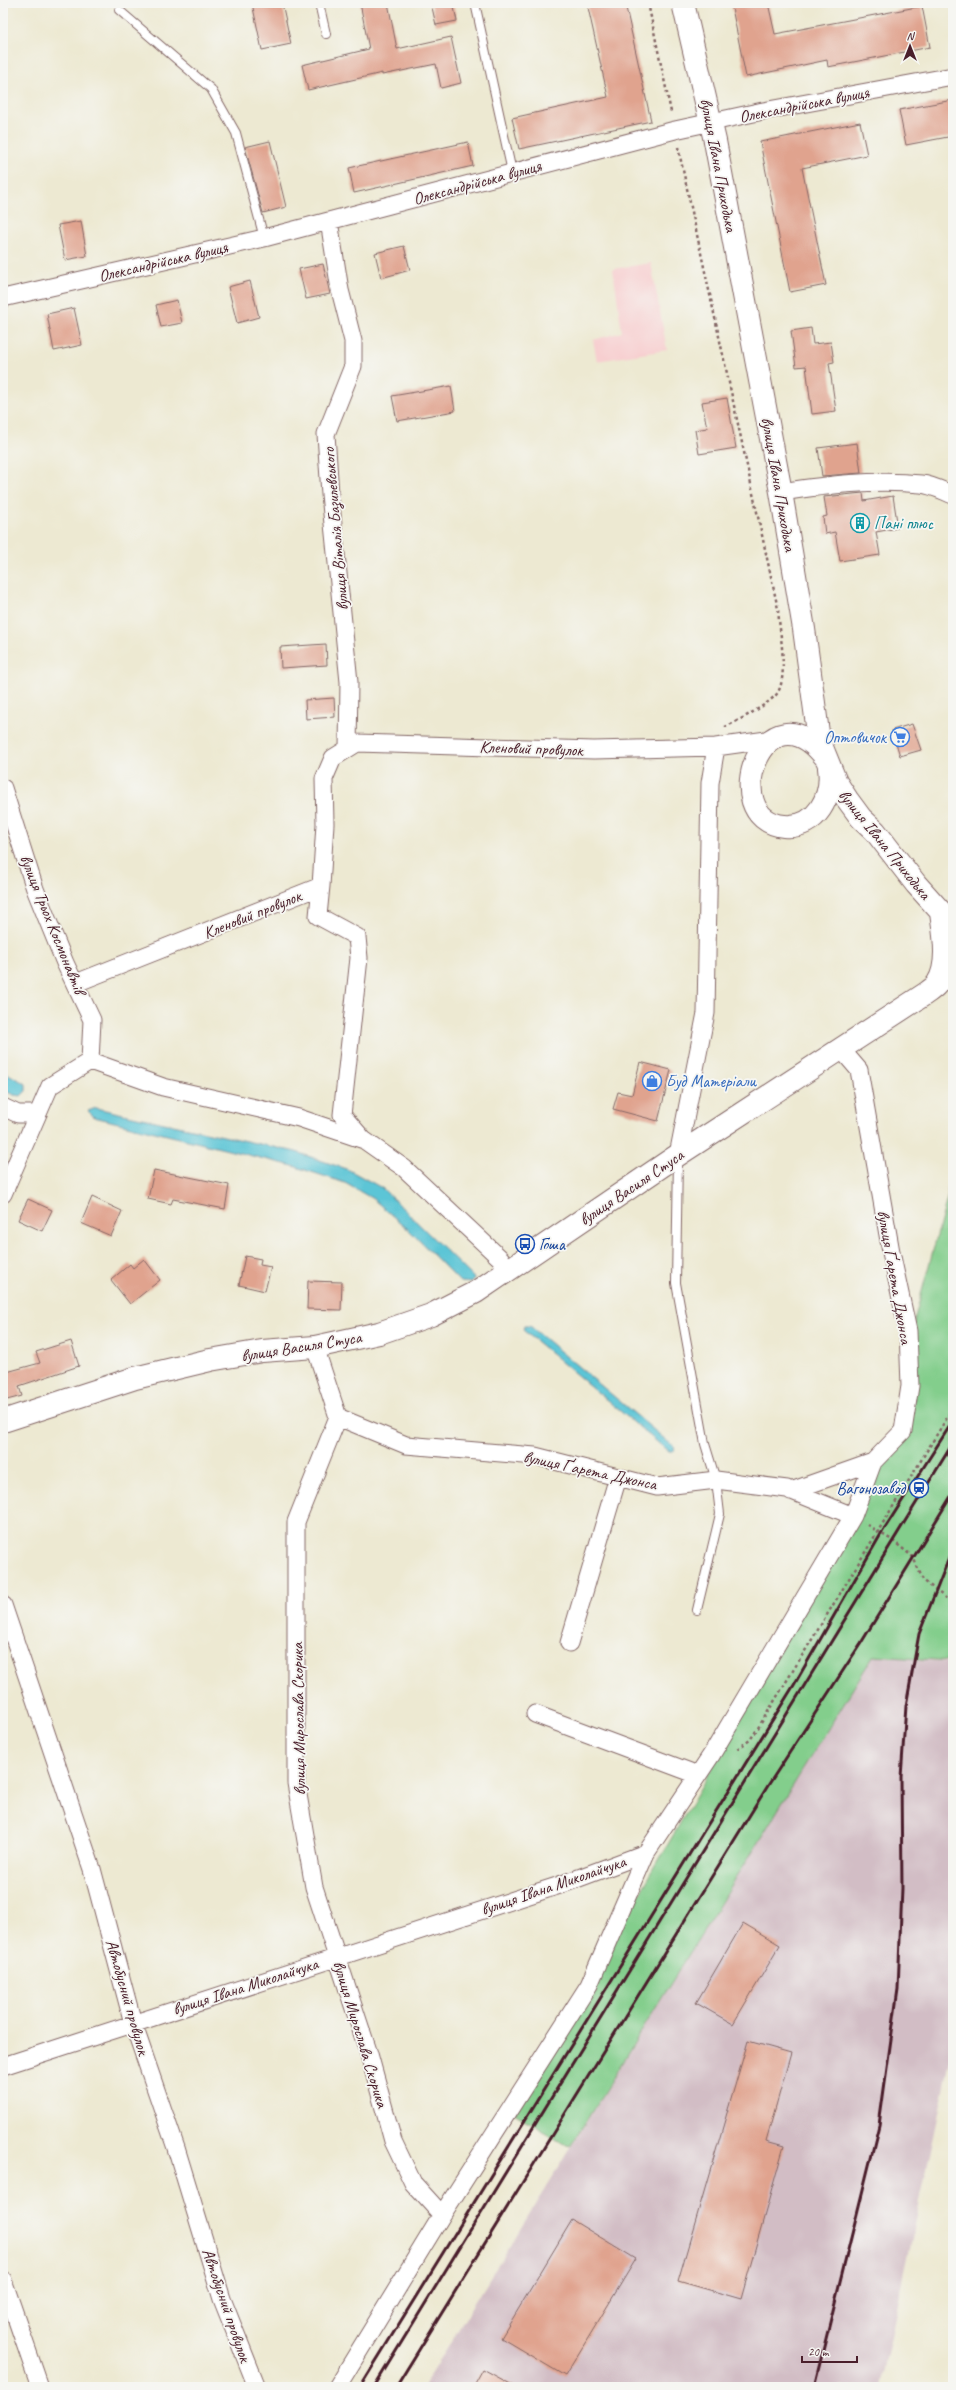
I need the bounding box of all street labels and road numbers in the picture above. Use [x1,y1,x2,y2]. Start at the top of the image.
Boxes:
street label: Олександрійська вулиця [737,81,872,127]
street label: вулиця Івана Приходька [695,96,742,235]
street label: Олександрійська вулиця [411,155,544,210]
street label: Олександрійська вулиця [97,236,230,287]
street label: вулиця Івана Приходька [756,415,801,554]
street label: вулиця Віталія Базилевського [318,445,354,611]
street label: Кленовий провулок [479,736,585,761]
street label: вулиця Івана Приходька [834,785,936,905]
street label: вулиця Трьох Космонавтів [15,852,91,1000]
street label: Кленовий провулок [200,885,306,944]
street label: вулиця Василя Стуса [575,1144,689,1230]
street label: вулиця Ґарета Джонса [872,1209,917,1347]
street label: вулиця Василя Стуса [239,1326,364,1366]
street label: вулиця Ґарета Джонса [521,1446,660,1495]
street label: вулиця Мирослава Скорика [287,1641,310,1795]
street label: вулиця Івана Миколайчука [478,1850,629,1920]
street label: Автобусний провулок [101,1937,155,2059]
street label: вулиця Івана Миколайчука [170,1953,322,2020]
street label: вулиця Мирослава Скорика [328,1958,393,2112]
street label: Автобусний провулок [197,2245,256,2367]

